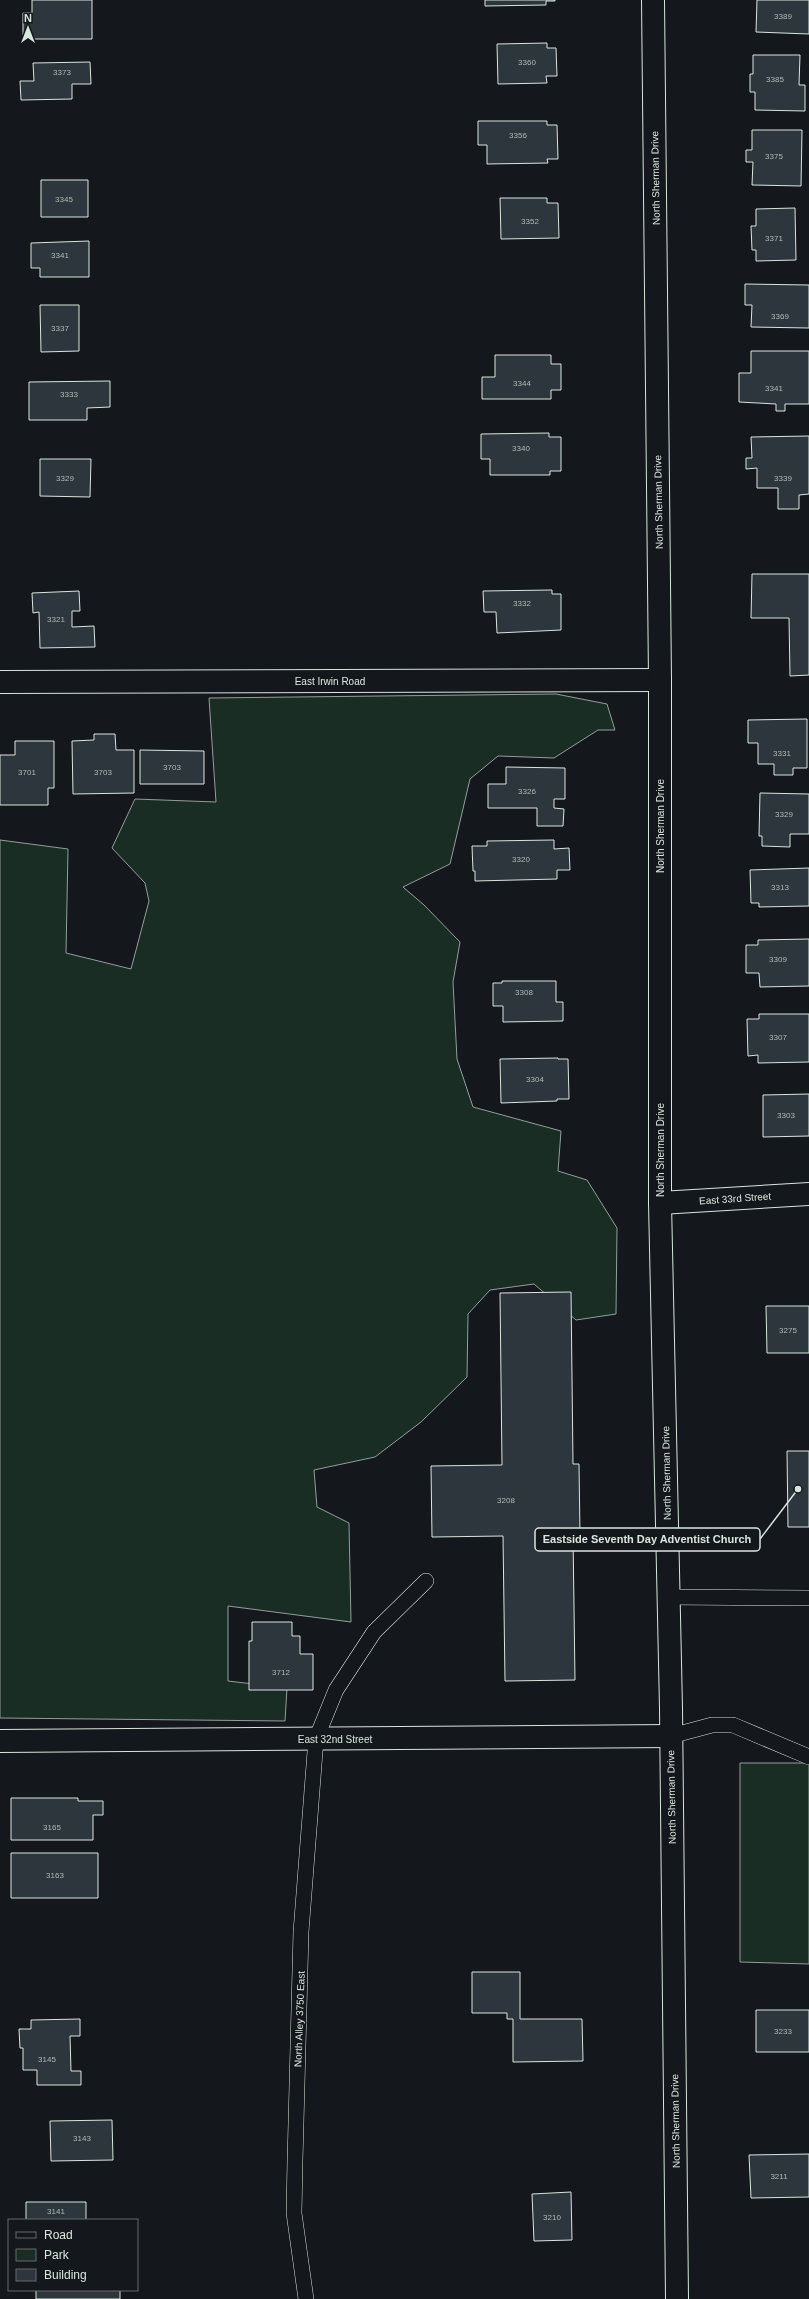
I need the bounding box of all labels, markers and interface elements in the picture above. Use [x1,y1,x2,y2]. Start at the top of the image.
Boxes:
north arrow [8,8,48,48]
text: N [24,12,32,24]
house number: 3389 [774,12,792,21]
house number: 3360 [518,58,536,67]
house number: 3373 [53,68,71,77]
house number: 3385 [766,75,784,84]
house number: 3356 [509,131,527,140]
street label: North Sherman Drive [649,131,662,225]
house number: 3375 [765,152,783,161]
house number: 3345 [55,195,73,204]
house number: 3352 [521,217,539,226]
house number: 3371 [765,234,783,243]
house number: 3341 [51,251,69,260]
house number: 3369 [771,312,789,321]
house number: 3337 [51,324,69,333]
house number: 3344 [513,379,531,388]
house number: 3341 [765,384,783,393]
house number: 3333 [60,390,78,399]
house number: 3340 [512,444,530,453]
street label: North Sherman Drive [652,455,665,549]
house number: 3329 [56,474,74,483]
house number: 3339 [774,474,792,483]
house number: 3332 [513,599,531,608]
house number: 3321 [47,615,65,624]
street label: East Irwin Road [295,676,365,687]
house number: 3331 [773,749,791,758]
house number: 3703 [163,763,181,772]
house number: 3701 [18,768,36,777]
house number: 3703 [94,768,112,777]
street label: North Sherman Drive [655,779,666,873]
house number: 3326 [518,787,536,796]
house number: 3329 [775,810,793,819]
house number: 3320 [512,855,530,864]
house number: 3313 [771,883,789,892]
house number: 3309 [769,955,787,964]
house number: 3308 [515,988,533,997]
house number: 3307 [769,1033,787,1042]
house number: 3304 [526,1075,544,1084]
street label: North Sherman Drive [655,1103,666,1197]
house number: 3303 [777,1111,795,1120]
street label: East 33rd Street [699,1190,772,1207]
house number: 3275 [779,1326,797,1335]
street label: North Sherman Drive [660,1426,673,1520]
house number: 3208 [497,1496,515,1505]
callout: Eastside Seventh Day Adventist Church [535,1528,760,1551]
text: Eastside Seventh Day Adventist Church [543,1533,752,1545]
house number: 3712 [272,1668,290,1677]
street label: East 32nd Street [298,1734,372,1745]
street label: North Sherman Drive [665,1750,678,1844]
house number: 3165 [43,1823,61,1832]
house number: 3163 [46,1871,64,1880]
street label: North Alley 3750 East [292,1971,307,2067]
house number: 3233 [774,2027,792,2036]
house number: 3145 [38,2055,56,2064]
street label: North Sherman Drive [669,2074,682,2168]
house number: 3143 [73,2134,91,2143]
house number: 3211 [770,2172,788,2181]
house number: 3141 [47,2207,65,2216]
house number: 3210 [543,2213,561,2222]
legend [8,2219,138,2291]
text: Road [44,2228,73,2242]
text: Park [44,2248,70,2262]
text: Building [44,2268,87,2282]

